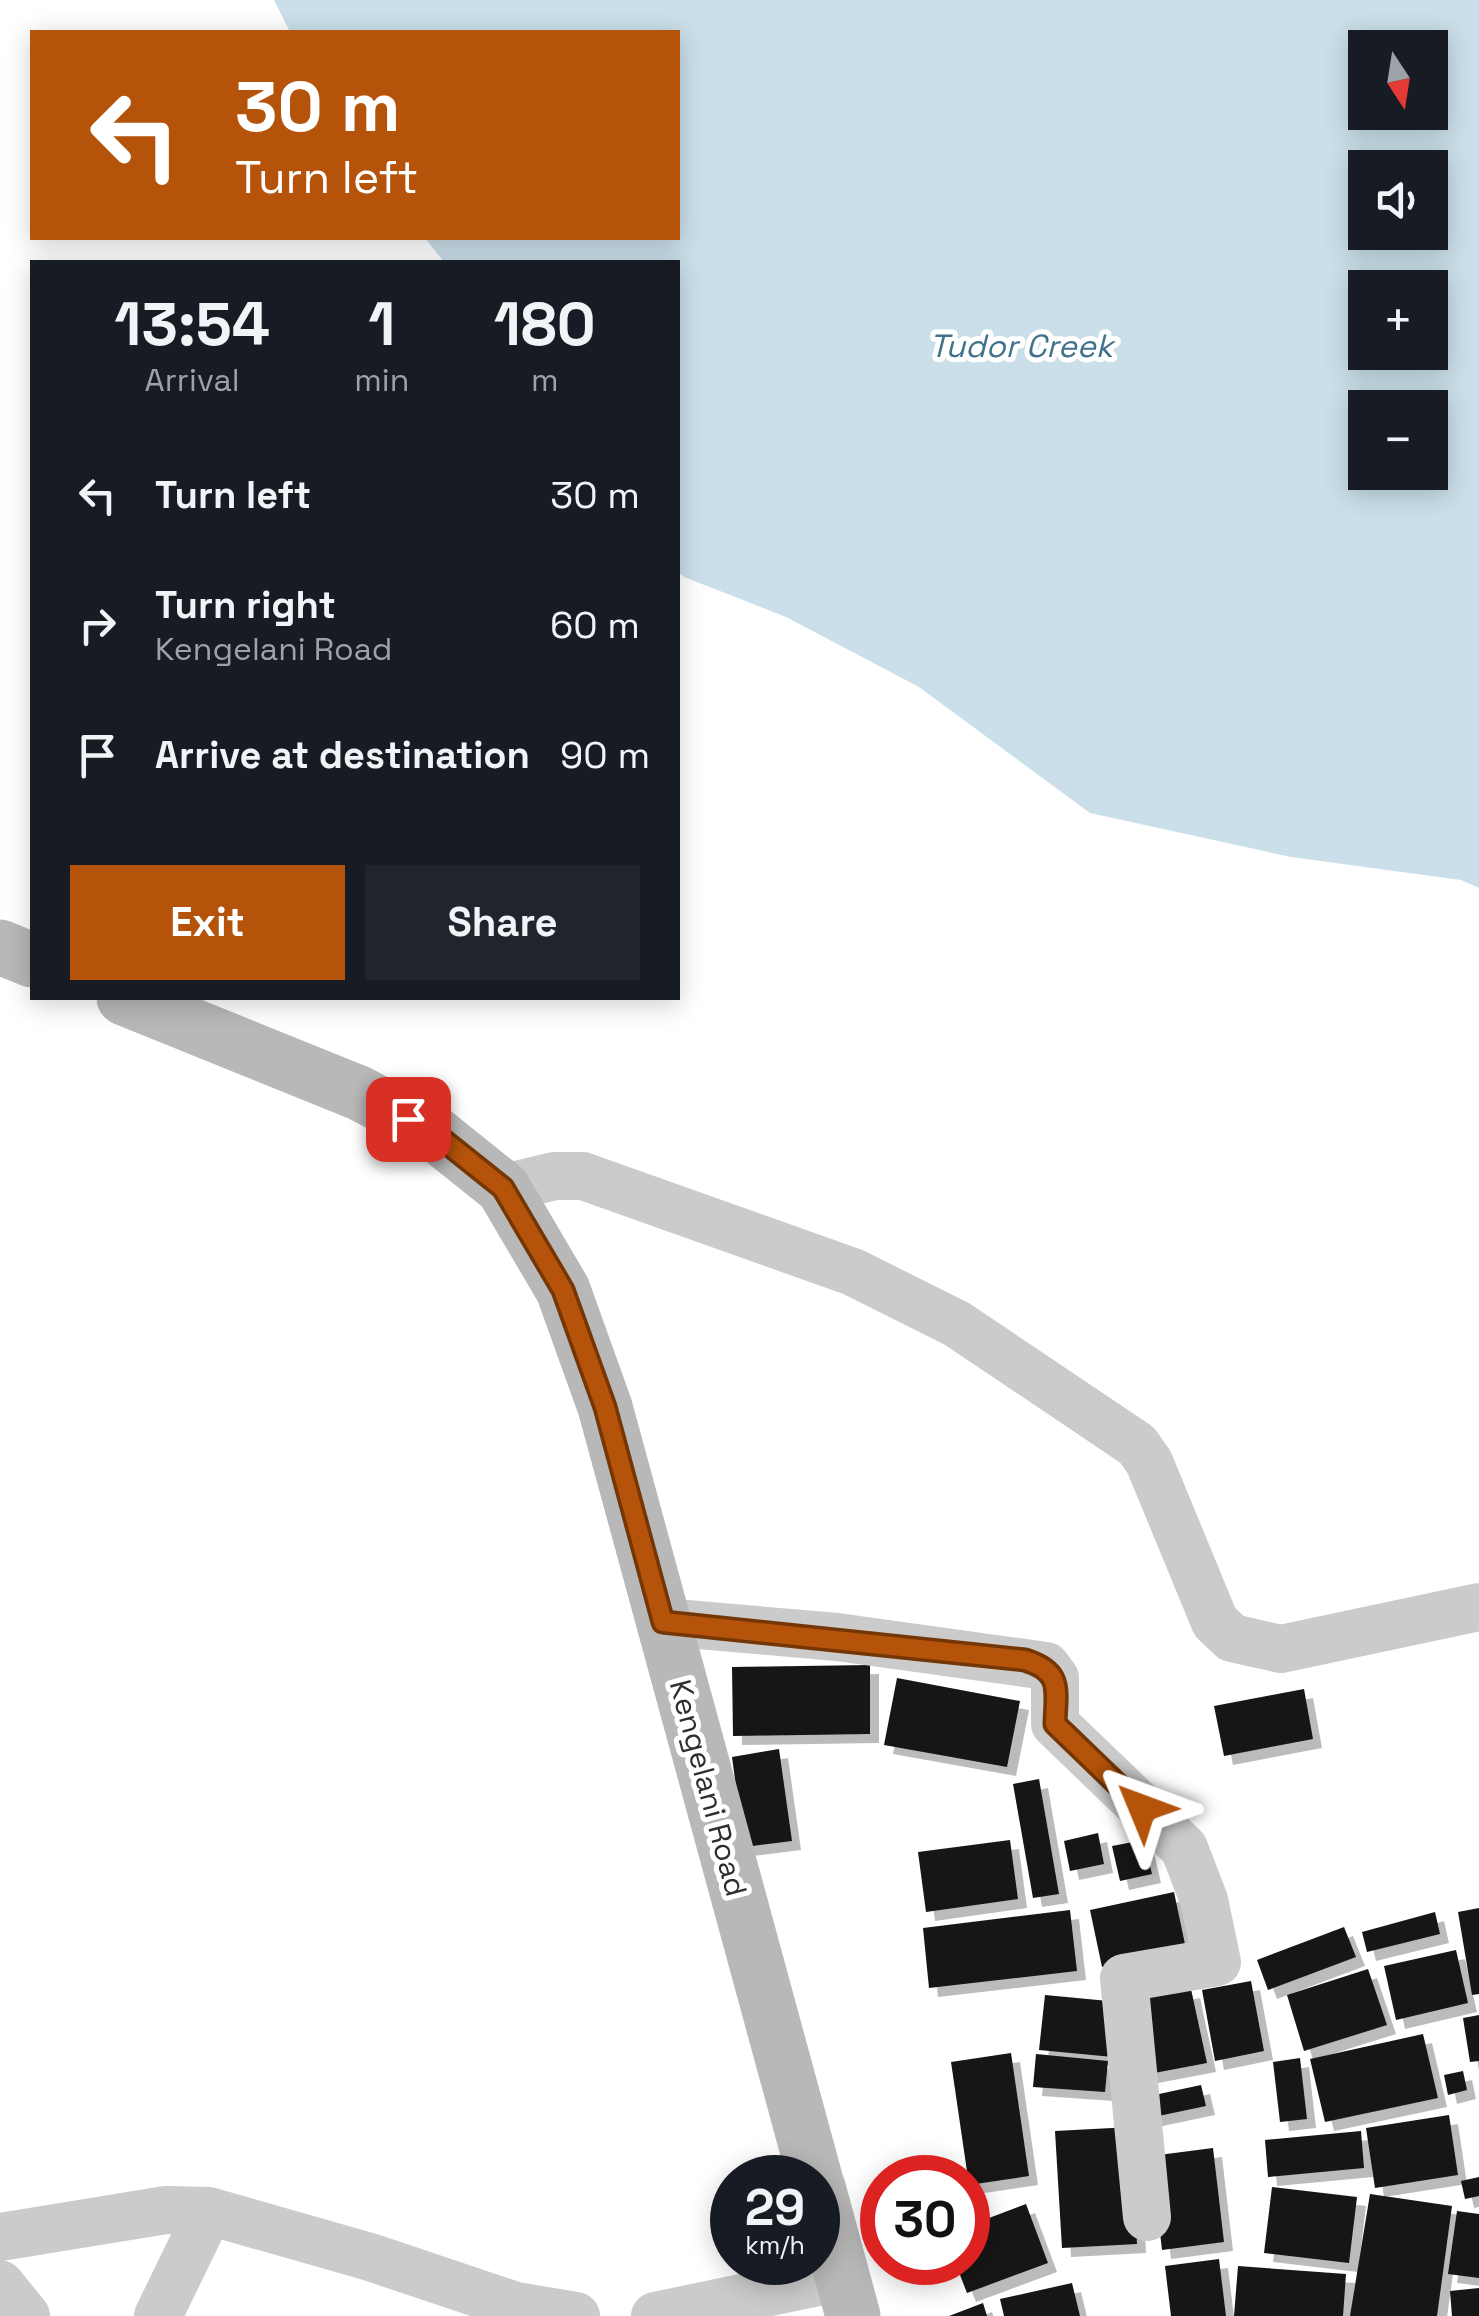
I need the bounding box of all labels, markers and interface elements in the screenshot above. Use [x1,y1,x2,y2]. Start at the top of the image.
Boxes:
north arrow [1348,30,1448,130]
map controls [1348,30,1448,490]
text: 30 m [235,62,400,151]
icon: left [70,70,200,200]
text: Turn left [235,149,418,206]
button: sound [1348,150,1448,250]
button: + [1348,270,1448,370]
text: 13:54 [114,286,270,363]
text: 1 [368,286,395,363]
text: 180 [494,286,596,363]
water label: Tudor Creek [929,326,1117,366]
text: Arrival [145,360,240,400]
text: min [354,360,409,400]
text: m [531,360,558,400]
button: − [1348,390,1448,490]
icon: left [70,468,125,523]
text: Turn left [155,471,311,519]
text: 30 m [550,471,640,519]
text: Turn right [155,581,336,629]
icon: right [70,598,125,653]
text: 60 m [550,601,640,649]
text: Kengelani Road [155,629,392,669]
icon: arrive [70,728,125,783]
text: Arrive at destination [155,731,530,779]
text: 90 m [560,731,650,779]
button: Exit [70,865,345,980]
button: Share [365,865,640,980]
pin [366,1077,451,1162]
icon: arrive [381,1092,436,1147]
street label: Kengelani Road [661,1675,756,1900]
position arrow [1090,1756,1194,1860]
speed limit sign: 30 [860,2155,990,2285]
text: 29 [745,2176,805,2240]
text: km/h [745,2229,805,2261]

